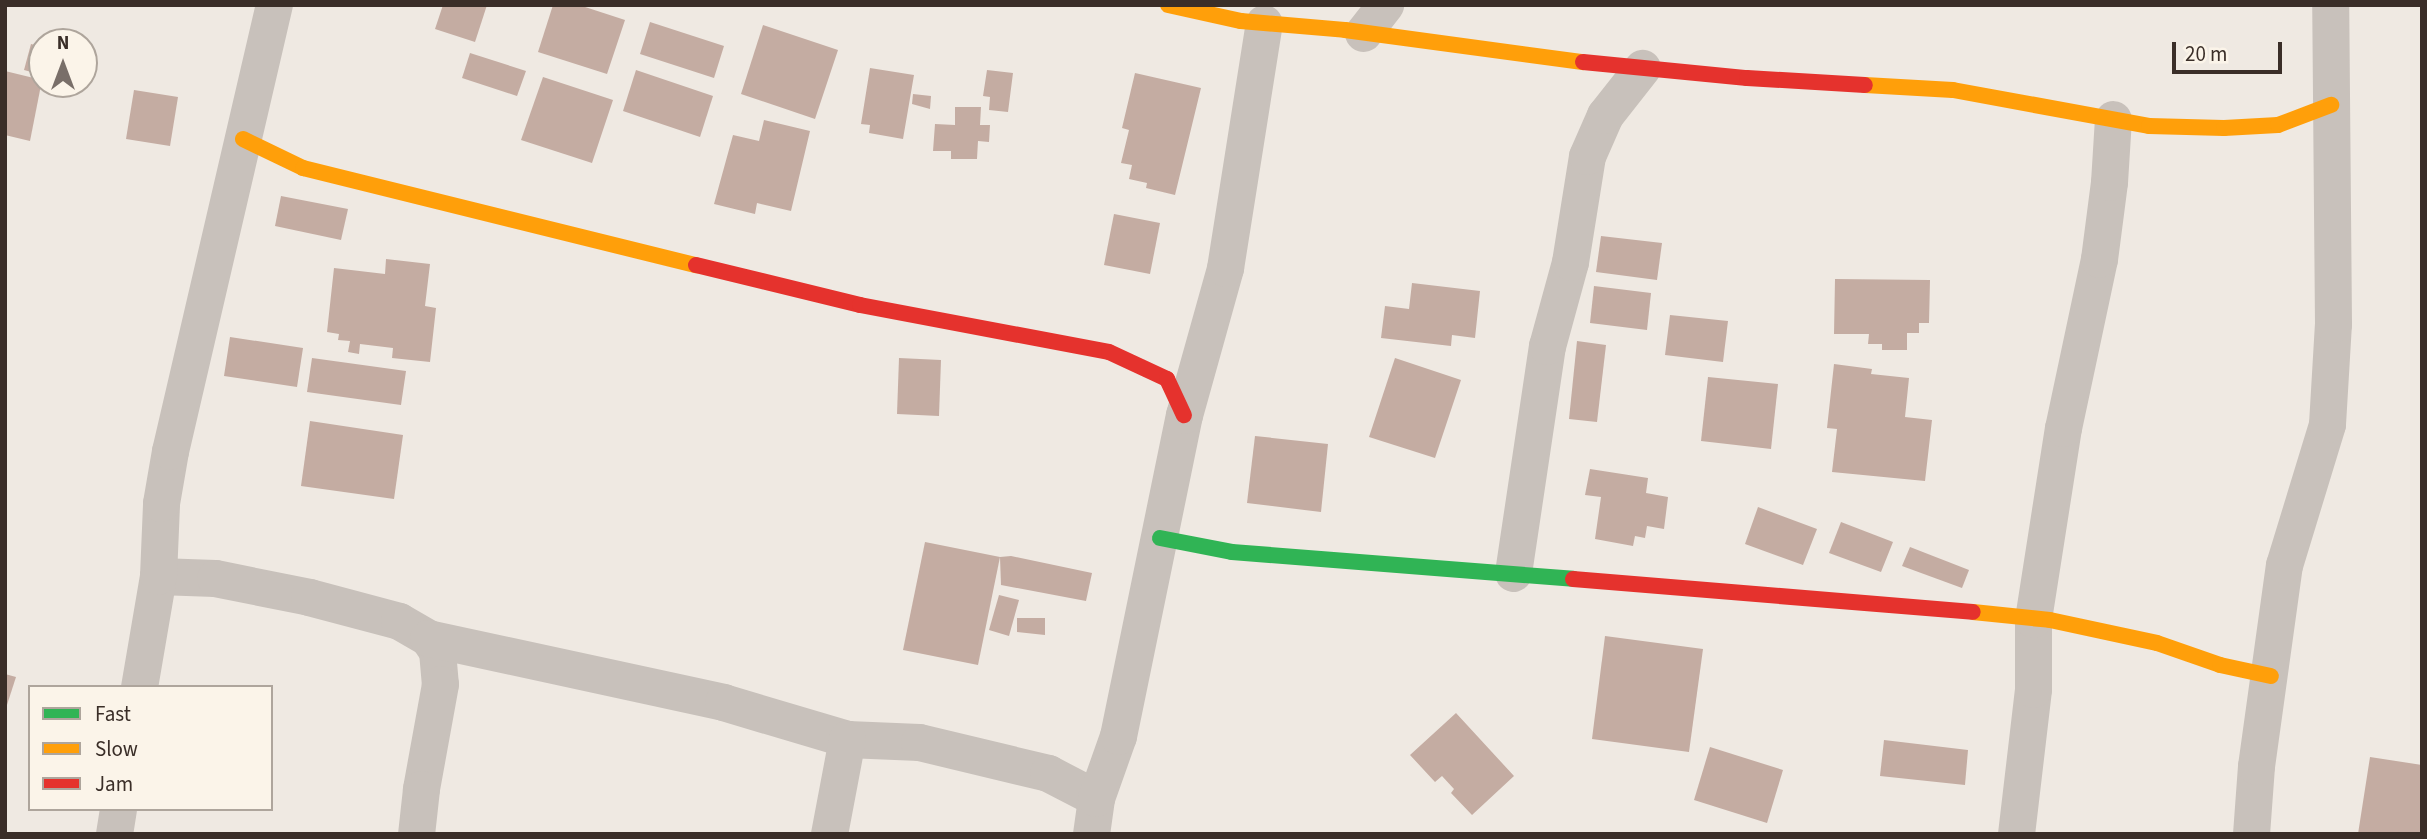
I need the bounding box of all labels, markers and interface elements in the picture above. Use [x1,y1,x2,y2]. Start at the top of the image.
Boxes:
north arrow [28,28,98,98]
scale bar [2175,28,2285,72]
text: N [57,30,69,57]
text: 20 m [2185,39,2227,69]
legend [28,685,273,811]
text: Fast [95,699,131,729]
text: Slow [95,734,138,764]
text: Jam [95,769,133,799]

